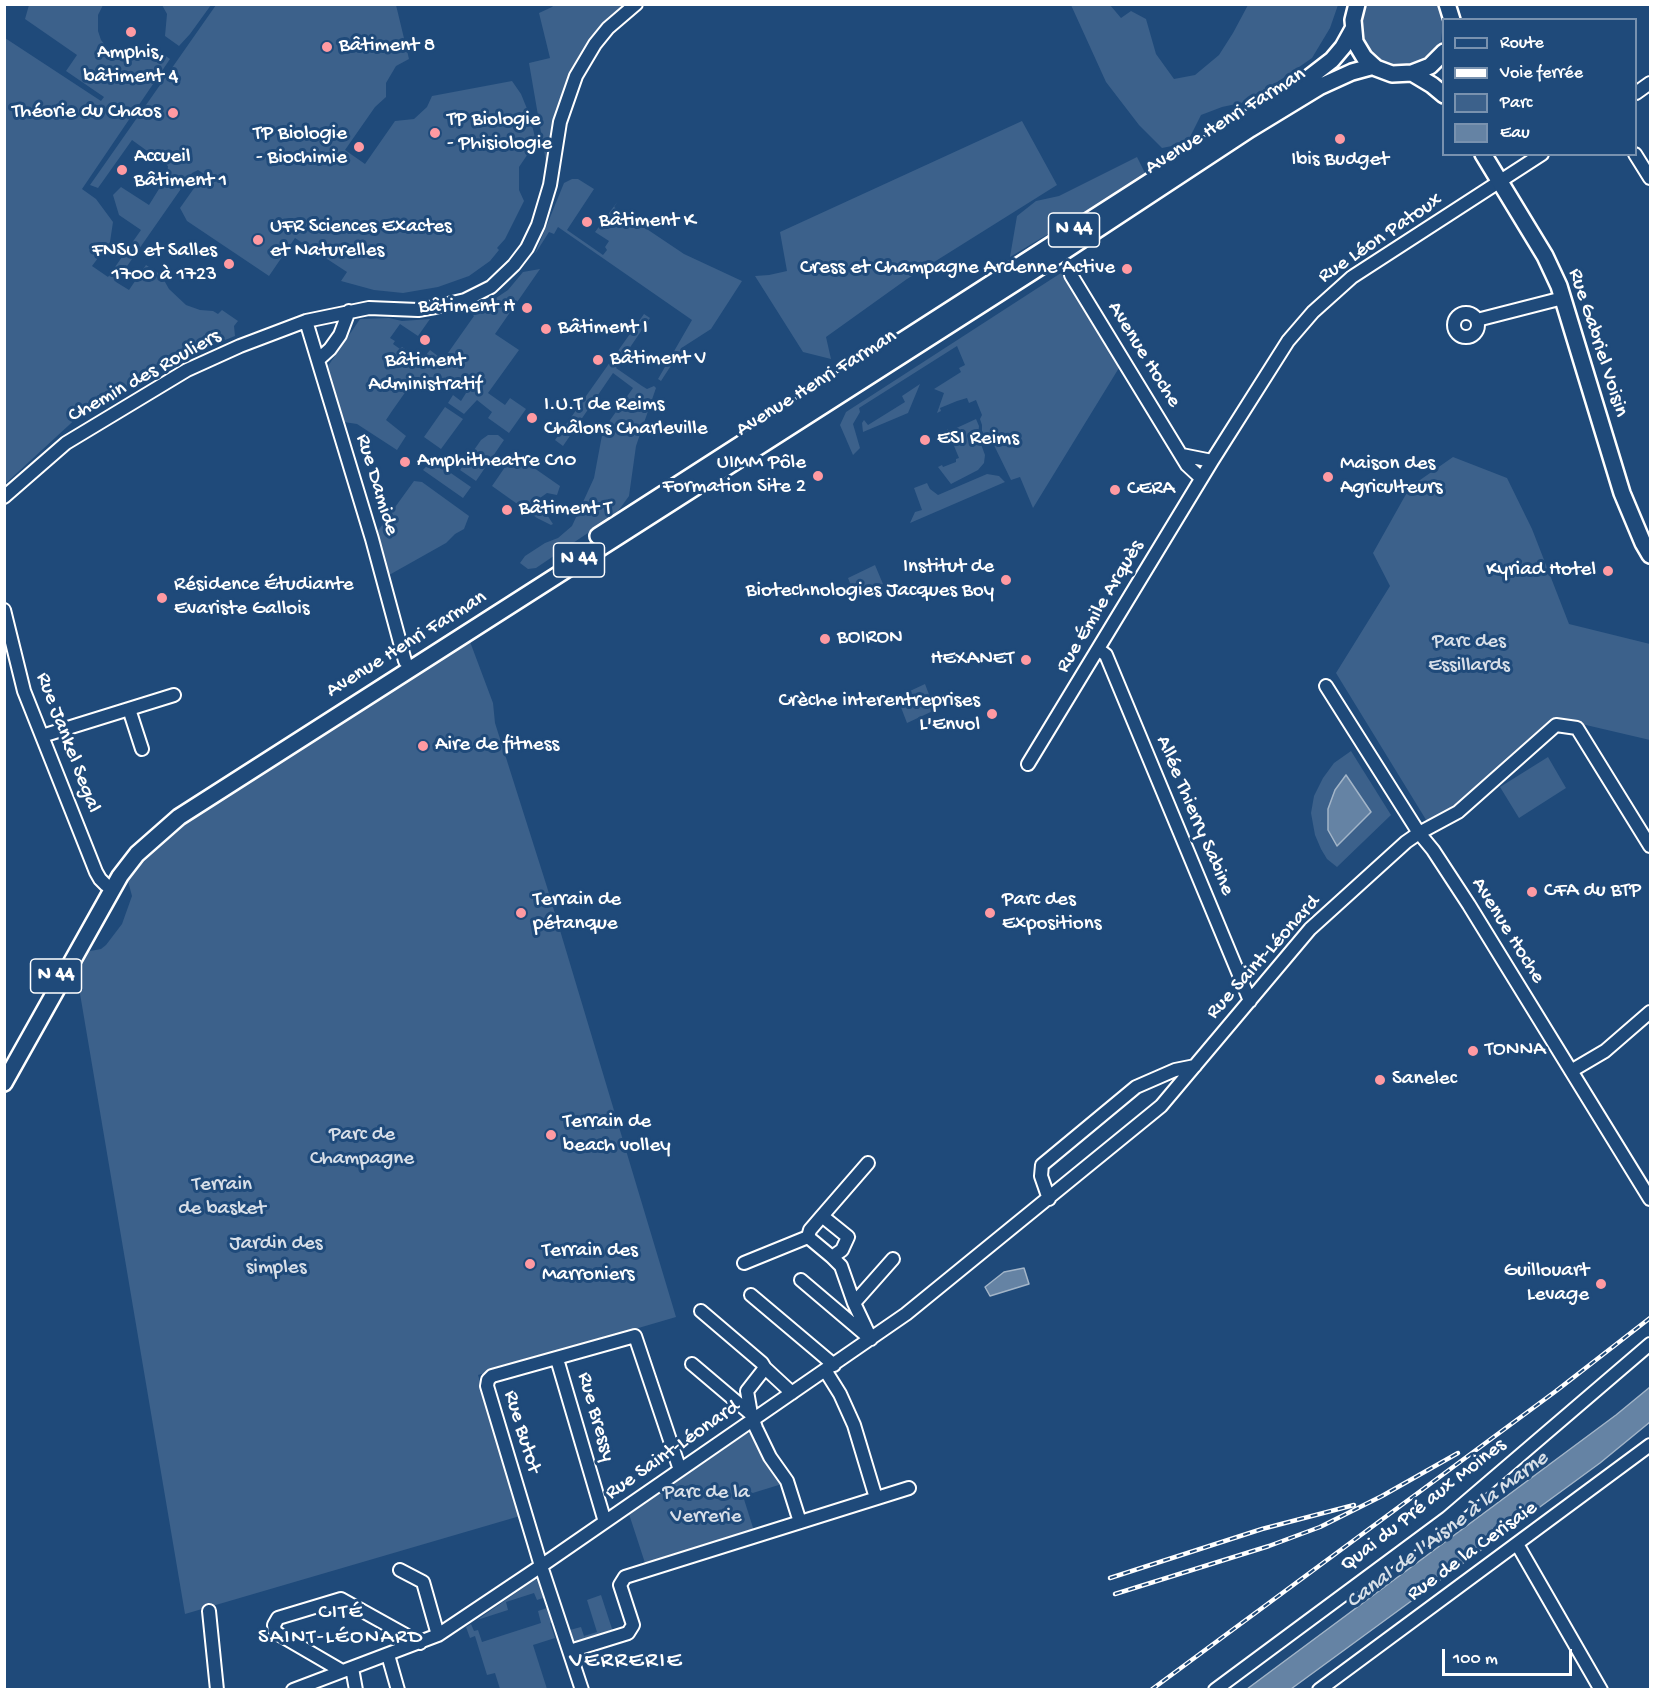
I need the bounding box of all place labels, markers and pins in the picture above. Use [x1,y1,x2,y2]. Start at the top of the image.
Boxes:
marker: Amphis, bâtiment 4 [124,25,138,39]
place label: Bâtiment 8 [339,34,435,60]
marker: Bâtiment 8 [320,40,334,54]
place label: Amphis, bâtiment 4 [83,41,179,91]
place label: Théorie du Chaos [12,100,161,126]
marker: Théorie du Chaos [166,106,180,120]
place label: TP Biologie - Phisiologie [447,108,552,158]
place label: TP Biologie - Biochimie [253,122,347,172]
marker: TP Biologie - Phisiologie [428,126,442,140]
marker: Ibis Budget [1333,132,1347,146]
marker: TP Biologie - Biochimie [352,140,366,154]
place label: Accueil Bâtiment 1 [134,145,227,195]
place label: Ibis Budget [1291,148,1389,174]
marker: Accueil Bâtiment 1 [115,163,129,177]
place label: Bâtiment K [599,209,695,235]
place label: UFR Sciences Exactes et Naturelles [270,215,452,265]
marker: Bâtiment K [580,215,594,229]
marker: UFR Sciences Exactes et Naturelles [251,233,265,247]
place label: FNSU et Salles 1700 à 1723 [92,239,217,289]
place label: Cress et Champagne Ardenne Active [800,256,1115,282]
marker: FNSU et Salles 1700 à 1723 [222,257,236,271]
marker: Cress et Champagne Ardenne Active [1120,262,1134,276]
place label: Bâtiment H [418,295,515,321]
marker: Bâtiment H [520,301,534,315]
place label: Bâtiment I [558,316,648,342]
marker: Bâtiment I [539,322,553,336]
marker: Bâtiment Administratif [418,333,432,347]
place label: Bâtiment V [610,347,706,373]
place label: Bâtiment Administratif [368,349,482,399]
marker: Bâtiment V [591,353,605,367]
place label: I.U.T de Reims Châlons Charleville [544,393,708,443]
marker: I.U.T de Reims Châlons Charleville [525,411,539,425]
place label: ESI Reims [937,427,1019,453]
marker: ESI Reims [918,433,932,447]
place label: Amphitheatre C10 [417,449,576,475]
place label: UIMM Pôle Formation Site 2 [662,451,806,501]
place label: Maison des Agriculteurs [1340,452,1442,502]
marker: Amphitheatre C10 [398,455,412,469]
marker: UIMM Pôle Formation Site 2 [811,469,825,483]
marker: Maison des Agriculteurs [1321,470,1335,484]
place label: CERA [1127,477,1175,503]
marker: CERA [1108,483,1122,497]
place label: Bâtiment T [519,497,612,523]
marker: Bâtiment T [500,503,514,517]
place label: Institut de Biotechnologies Jacques Boy [746,555,994,605]
place label: Kyriad Hotel [1486,558,1596,584]
marker: Kyriad Hotel [1601,564,1615,578]
place label: Résidence Étudiante Evariste Gallois [174,573,354,623]
marker: Institut de Biotechnologies Jacques Boy [999,573,1013,587]
marker: Résidence Étudiante Evariste Gallois [155,591,169,605]
place label: BOIRON [837,626,903,652]
marker: BOIRON [818,632,832,646]
place label: HEXANET [931,647,1014,673]
marker: HEXANET [1019,653,1033,667]
place label: Crèche interentreprises L'Envol [778,689,980,739]
marker: Crèche interentreprises L'Envol [985,707,999,721]
place label: Aire de fitness [435,733,559,759]
marker: Aire de fitness [416,739,430,753]
place label: CFA du BTP [1544,879,1641,905]
marker: CFA du BTP [1525,885,1539,899]
place label: Terrain de pétanque [533,888,621,938]
place label: Parc des Expositions [1002,888,1101,938]
marker: Terrain de pétanque [514,906,528,920]
marker: Parc des Expositions [983,906,997,920]
place label: TONNA [1485,1038,1546,1064]
marker: TONNA [1466,1044,1480,1058]
place label: Sanelec [1392,1067,1457,1093]
marker: Sanelec [1373,1073,1387,1087]
place label: Terrain de beach volley [563,1110,671,1160]
marker: Terrain de beach volley [544,1128,558,1142]
place label: Terrain des Marroniers [542,1239,638,1289]
marker: Terrain des Marroniers [523,1257,537,1271]
place label: Guillouart Levage [1504,1259,1589,1309]
marker: Guillouart Levage [1594,1277,1608,1291]

